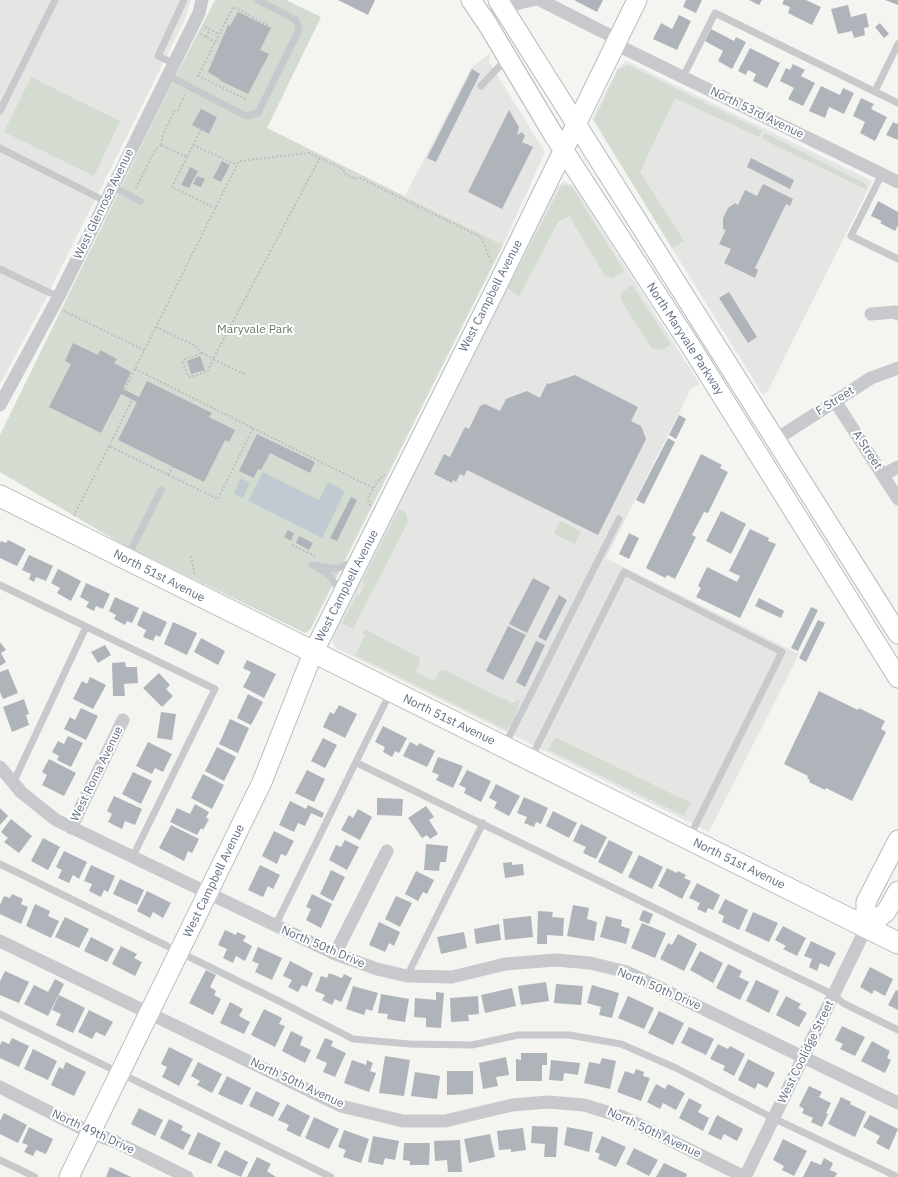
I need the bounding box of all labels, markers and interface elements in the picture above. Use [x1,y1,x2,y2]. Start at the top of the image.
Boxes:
street label: North 53rd Avenue [708,84,806,142]
street label: West Glenrosa Avenue [71,146,137,262]
street label: West Campbell Avenue [456,237,526,355]
street label: North Maryvale Parkway [643,280,727,398]
park label: Maryvale Park [217,323,293,337]
street label: F Street [813,383,857,419]
street label: A Street [849,428,885,472]
street label: West Campbell Avenue [312,527,382,645]
street label: North 51st Avenue [111,547,207,605]
street label: North 51st Avenue [401,691,497,749]
street label: West Roma Avenue [68,724,126,824]
street label: West Campbell Avenue [180,822,248,940]
street label: North 51st Avenue [691,835,787,893]
street label: North 50th Drive [279,923,367,971]
street label: North 50th Drive [615,965,703,1013]
street label: West Coolidge Street [775,998,837,1106]
street label: North 50th Avenue [248,1055,346,1111]
street label: North 50th Avenue [605,1105,703,1161]
street label: North 49th Drive [49,1107,137,1157]

